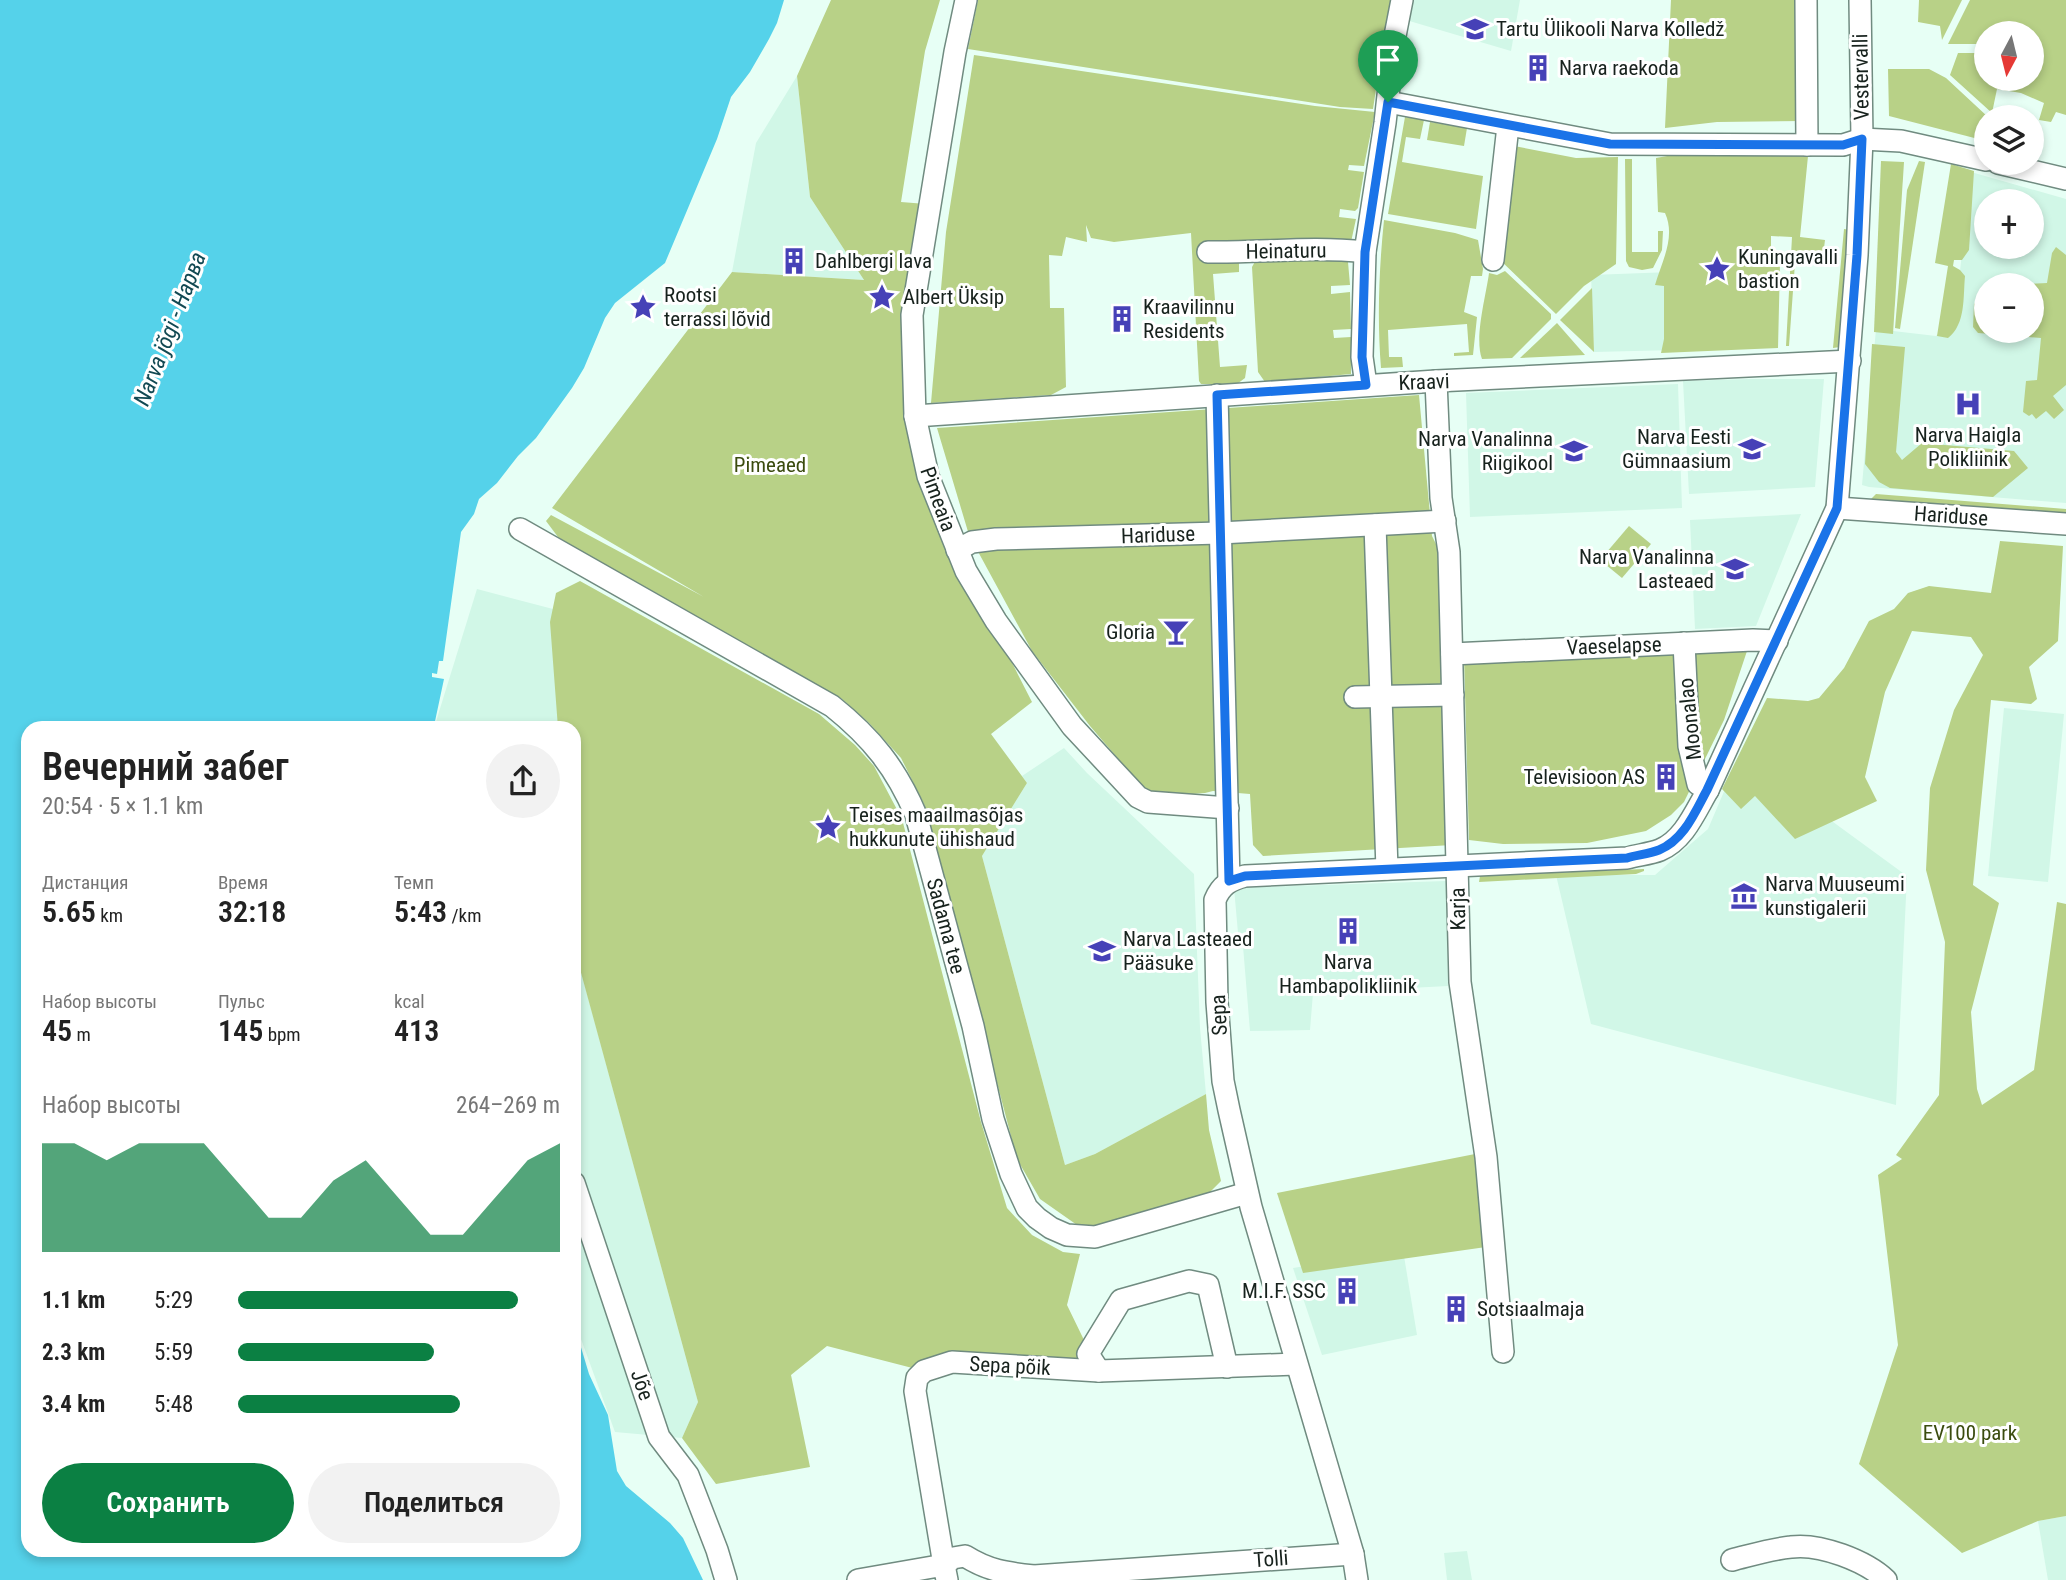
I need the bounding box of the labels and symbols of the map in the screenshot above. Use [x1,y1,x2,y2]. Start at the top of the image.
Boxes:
school or university icon: Tartu Ülikooli Narva Kolledž [1460,14,1490,44]
place label: Tartu Ülikooli Narva Kolledž [1496,17,1725,41]
north arrow [1974,21,2044,91]
pin [1358,30,1418,102]
street label: Vestervalli [1848,33,1874,121]
building icon: Narva raekoda [1523,53,1553,83]
place label: Narva raekoda [1559,56,1679,80]
street label: Heinaturu [1245,238,1327,264]
place label: Kuningavalli bastion [1738,245,1838,293]
building icon: Dahlbergi lava [779,246,809,276]
water label: Narva jõgi - Нарва [128,248,212,410]
place label: Dahlbergi lava [815,249,932,273]
place icon: Kuningavalli bastion [1702,254,1732,284]
place icon: Albert Üksip [867,282,897,312]
place label: Rootsi terrassi lõvid [664,283,771,331]
place label: Albert Üksip [903,285,1004,309]
place icon: Rootsi terrassi lõvid [628,292,658,322]
place label: Kraavilinnu Residents [1143,295,1234,343]
building icon: Kraavilinnu Residents [1107,304,1137,334]
street label: Kraavi [1398,369,1450,395]
hospital icon: Narva Haigla Polikliinik [1953,389,1983,419]
place label: Narva Haigla Polikliinik [1915,423,2021,471]
place label: Narva Eesti Gümnaasium [1622,425,1731,473]
place label: Narva Vanalinna Riigikool [1418,427,1553,475]
school or university icon: Narva Eesti Gümnaasium [1737,434,1767,464]
school or university icon: Narva Vanalinna Riigikool [1559,436,1589,466]
park label: Pimeaed [734,453,806,477]
street label: Pimeaia [915,463,961,535]
street label: Hariduse [1913,501,1989,531]
street label: Hariduse [1120,522,1196,548]
place label: Narva Vanalinna Lasteaed [1579,545,1714,593]
school or university icon: Narva Vanalinna Lasteaed [1720,554,1750,584]
bar icon: Gloria [1161,617,1191,647]
place label: Gloria [1106,620,1155,644]
street label: Vaeselapse [1566,632,1662,660]
street label: Moonalao [1674,677,1706,761]
building icon: Televisioon AS [1651,762,1681,792]
place label: Televisioon AS [1523,765,1645,789]
place label: Teises maailmasõjas hukkunute ühishaud [849,803,1023,851]
place icon: Teises maailmasõjas hukkunute ühishaud [813,812,843,842]
place label: Narva Muuseumi kunstigalerii [1765,872,1905,920]
street label: Sadama tee [922,876,970,977]
museum icon: Narva Muuseumi kunstigalerii [1729,881,1759,911]
street label: Karja [1446,887,1470,931]
building icon: Narva Hambapolikliinik [1333,916,1363,946]
place label: Narva Lasteaed Pääsuke [1123,927,1252,975]
school or university icon: Narva Lasteaed Pääsuke [1087,936,1117,966]
place label: Narva Hambapolikliinik [1279,950,1418,998]
street label: Sepa [1206,994,1232,1036]
building icon: M.I.F. SSC [1332,1276,1362,1306]
place label: M.I.F. SSC [1242,1279,1326,1303]
building icon: Sotsiaalmaja [1441,1294,1471,1324]
place label: Sotsiaalmaja [1477,1297,1585,1321]
street label: Sepa põik [969,1352,1052,1380]
street label: Jõe [626,1367,658,1403]
park label: EV100 park [1923,1421,2018,1445]
street label: Tolli [1253,1546,1289,1572]

